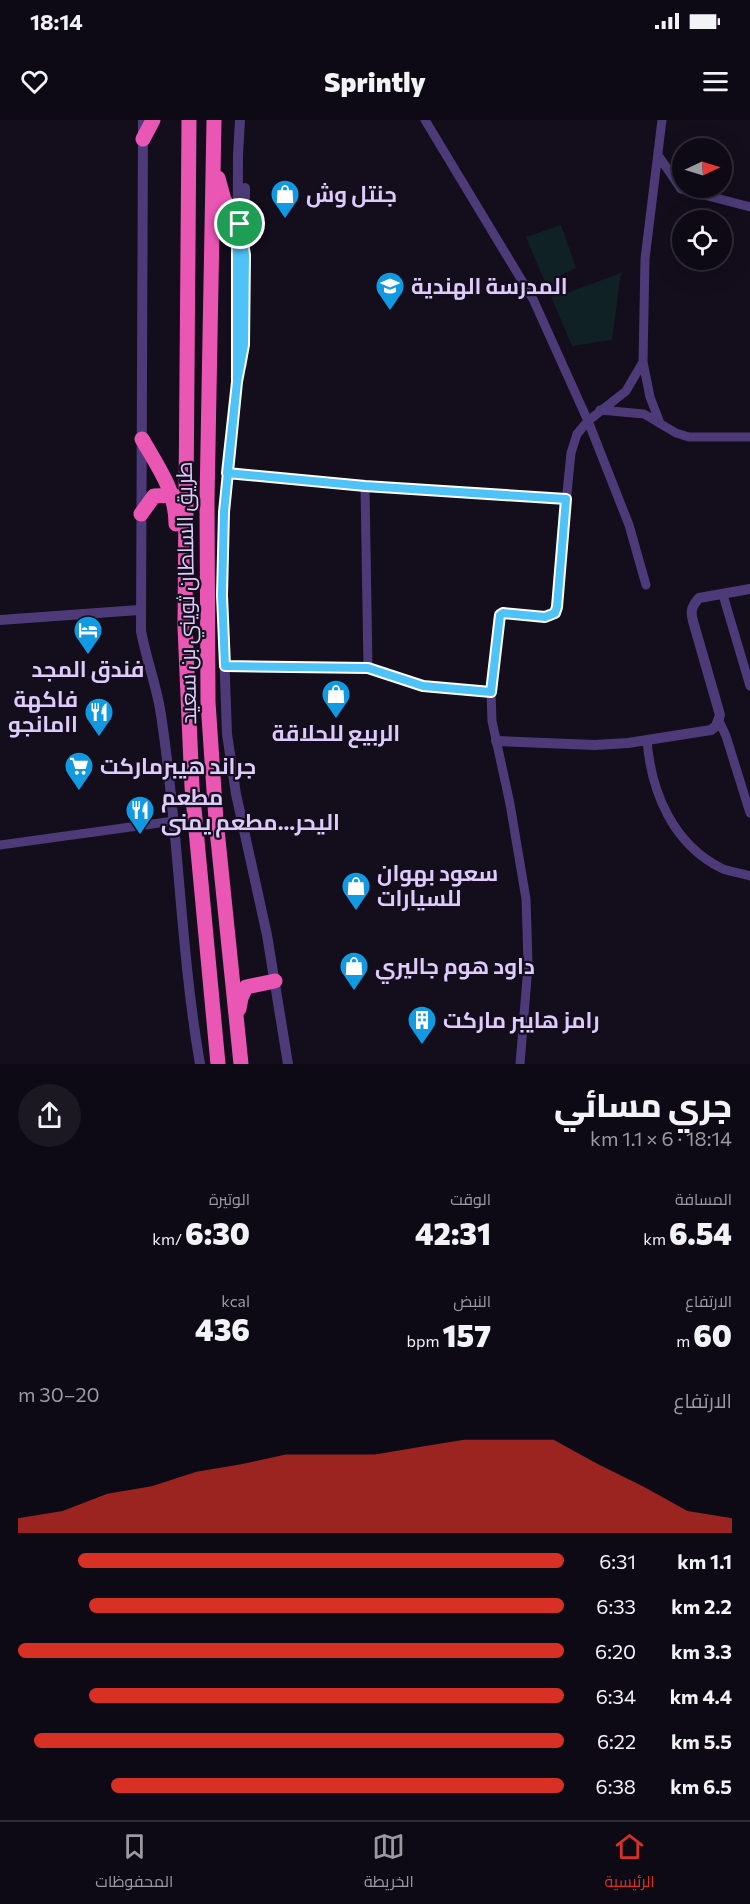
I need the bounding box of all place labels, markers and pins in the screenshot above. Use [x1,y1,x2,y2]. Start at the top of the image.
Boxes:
shop icon: جنتل وش [269,178,301,220]
place label: جنتل وش [306,180,397,208]
pin [214,198,265,249]
school or university icon: المدرسة الهندية [374,270,406,312]
place label: المدرسة الهندية [411,272,568,300]
hotel icon: فندق المجد [72,614,104,656]
place label: فندق المجد [32,655,144,683]
shop icon: الربيع للحلاقة [320,678,352,720]
place label: فاكه‍ة اامانجو [8,685,78,738]
restaurant icon: فاكه‍ة اامانجو [83,696,115,738]
place label: الربيع للحلاقة [272,719,400,748]
supermarket icon: جراند ه‍يبرماركت [63,750,95,792]
place label: جراند ه‍يبرماركت [100,752,256,780]
place label: مطعم اليحر...مطعم يمنى [161,783,340,838]
restaurant icon: مطعم اليحر...مطعم يمنى [124,794,156,836]
place label: سعود بهوان للسيارات [377,859,498,911]
shop icon: سعود بهوان للسيارات [340,870,372,912]
shop icon: داود هوم جاليري [338,950,370,992]
place label: داود هوم جاليري [375,952,535,984]
building icon: رامز هايبر ماركت [406,1004,438,1046]
place label: رامز هايبر ماركت [443,1006,600,1034]

